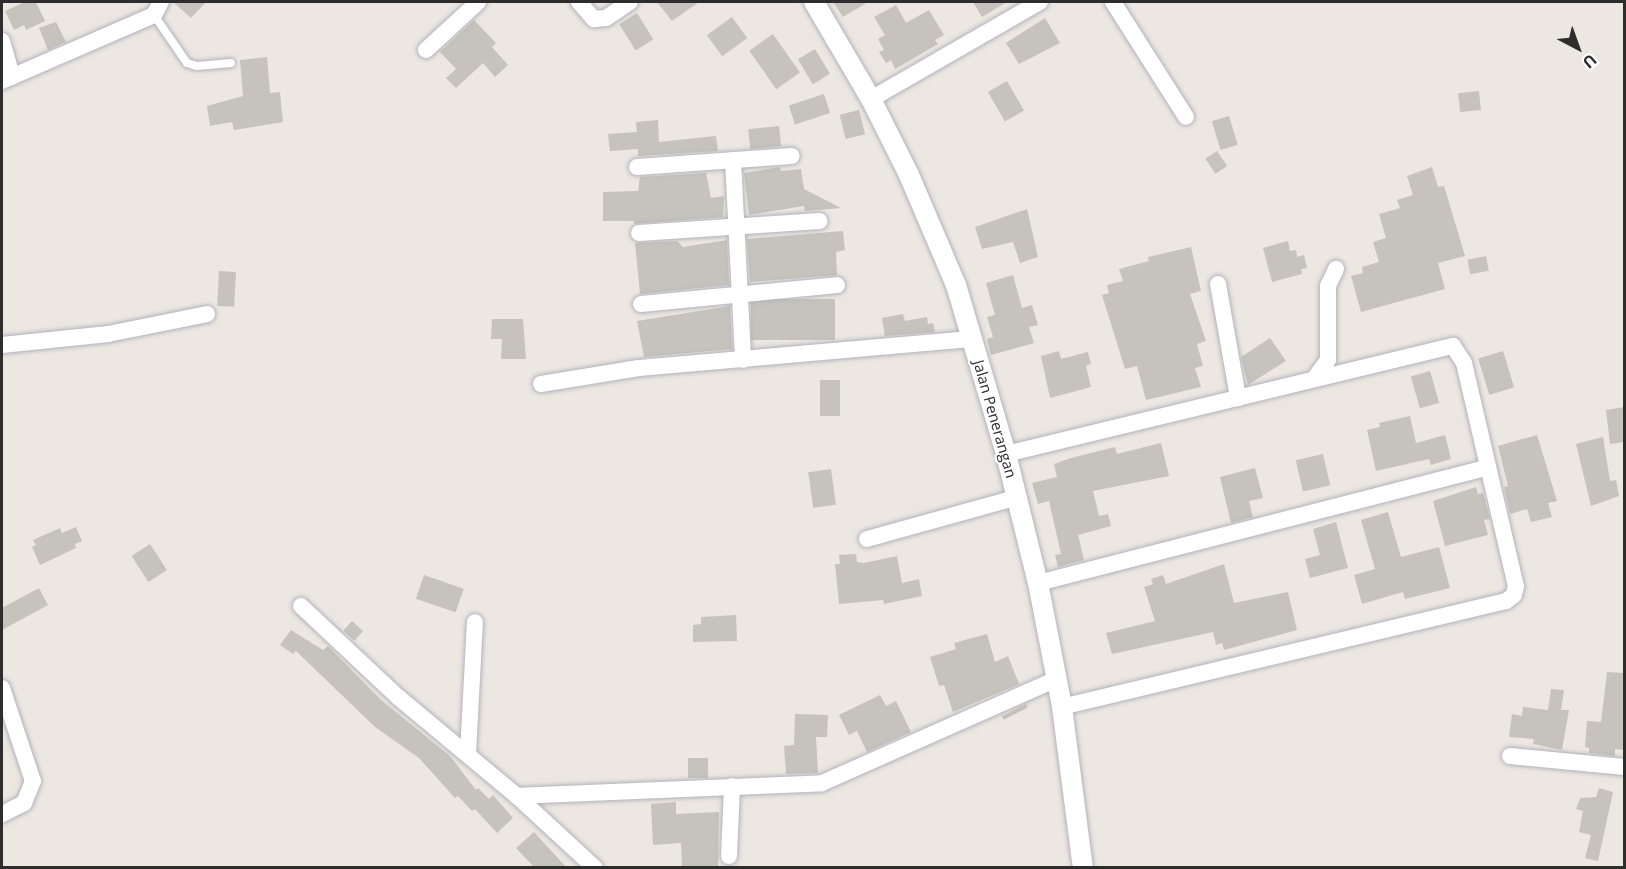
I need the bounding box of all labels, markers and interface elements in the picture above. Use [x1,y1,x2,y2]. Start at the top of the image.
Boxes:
north arrow [1548,18,1608,78]
text: U [1578,49,1602,74]
street label: Jalan Penerangan [970,358,1020,480]

